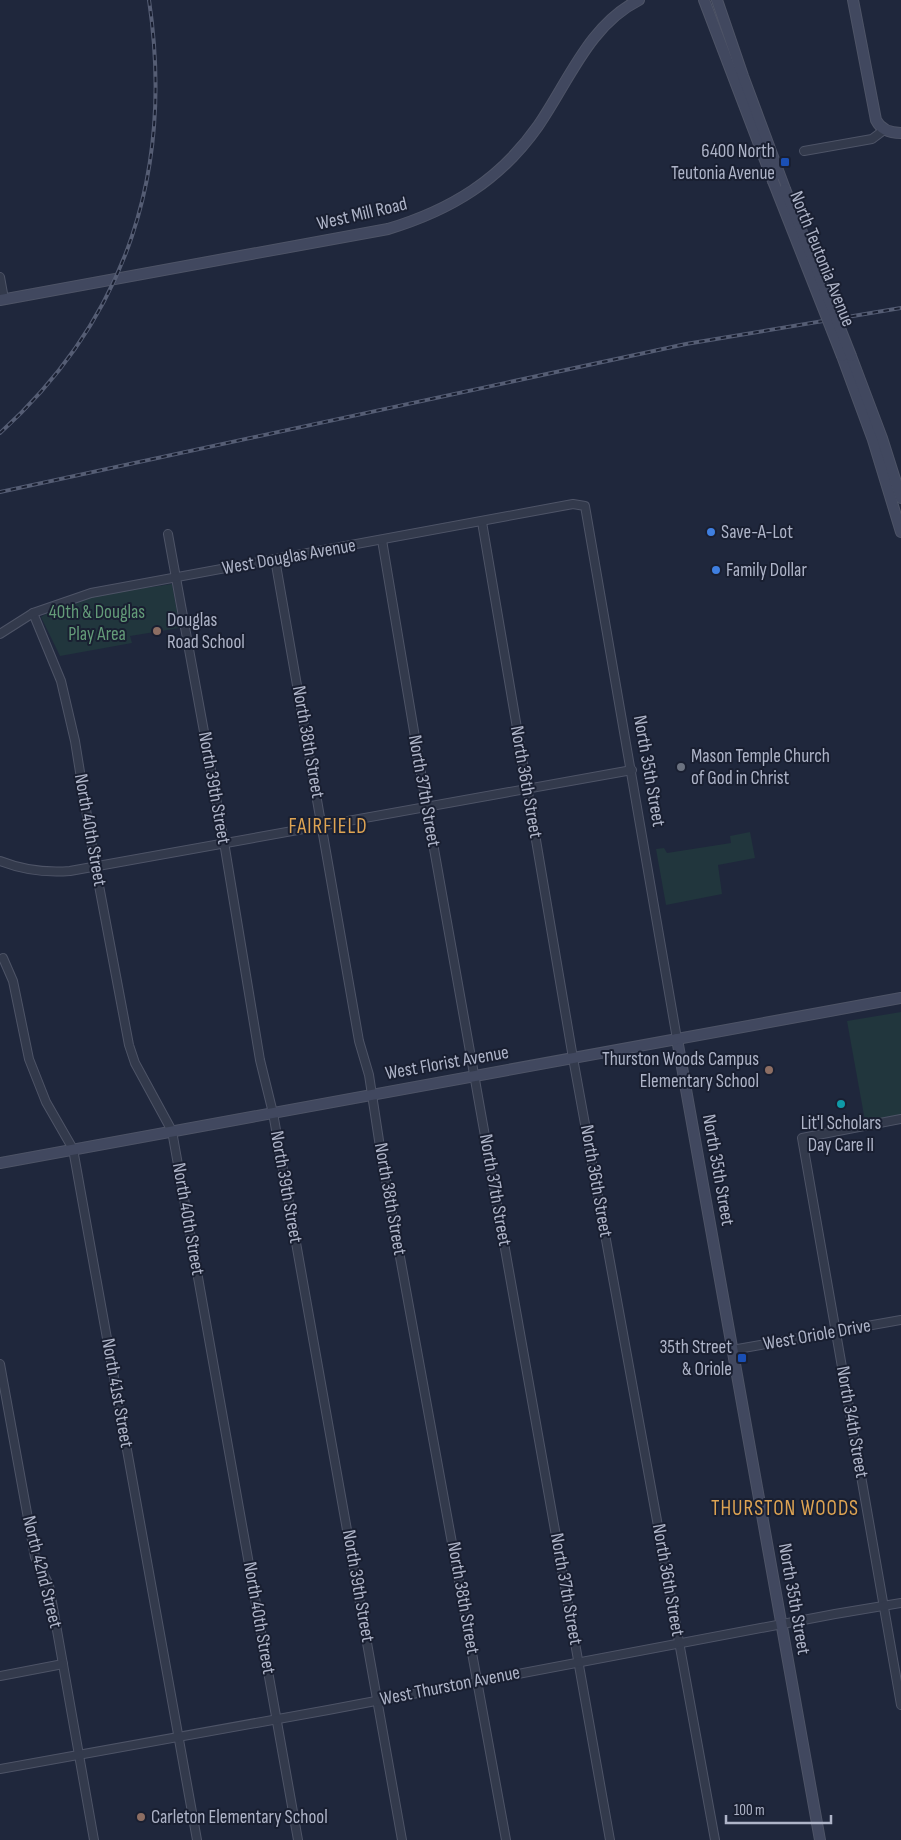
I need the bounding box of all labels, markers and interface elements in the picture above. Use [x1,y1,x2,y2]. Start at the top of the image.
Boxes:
place label: 6400 North Teutonia Avenue [671,140,775,185]
marker: 6400 North Teutonia Avenue [779,156,791,168]
street label: North Teutonia Avenue [784,188,860,330]
street label: West Mill Road [315,192,409,236]
place label: Save-A-Lot [721,521,793,544]
marker: Save-A-Lot [705,526,717,538]
street label: West Douglas Avenue [220,534,358,580]
place label: Family Dollar [726,559,807,582]
marker: Family Dollar [710,564,722,576]
park label: 40th & Douglas Play Area [49,601,145,646]
place label: Douglas Road School [167,609,245,654]
marker: Douglas Road School [151,625,163,637]
street label: North 38th Street [287,684,329,800]
street label: North 35th Street [628,713,670,829]
street label: North 36th Street [505,724,547,840]
street label: North 39th Street [193,730,235,846]
street label: North 37th Street [403,733,445,849]
place label: Mason Temple Church of God in Christ [691,745,830,790]
marker: Mason Temple Church of God in Christ [675,761,687,773]
street label: North 40th Street [69,772,111,888]
district label: FAIRFIELD [288,814,368,839]
street label: West Florist Avenue [383,1041,511,1085]
place label: Thurston Woods Campus Elementary School [602,1048,759,1093]
marker: Thurston Woods Campus Elementary School [763,1064,775,1076]
marker: Lit'l Scholars Day Care II [835,1098,847,1110]
street label: North 35th Street [697,1112,739,1228]
place label: Lit'l Scholars Day Care II [801,1112,881,1157]
street label: North 36th Street [575,1123,617,1239]
street label: North 39th Street [265,1129,307,1245]
street label: North 37th Street [474,1132,516,1248]
street label: North 38th Street [369,1141,411,1257]
street label: North 40th Street [167,1161,209,1277]
street label: West Oriole Drive [761,1314,873,1356]
place label: 35th Street & Oriole [659,1336,732,1381]
street label: North 41st Street [96,1337,138,1450]
marker: 35th Street & Oriole [736,1352,748,1364]
street label: North 34th Street [831,1364,873,1480]
district label: THURSTON WOODS [711,1496,859,1521]
street label: North 42nd Street [17,1513,67,1631]
street label: North 36th Street [647,1522,689,1638]
street label: North 39th Street [337,1528,379,1644]
street label: North 37th Street [545,1531,587,1647]
street label: North 38th Street [442,1540,484,1656]
street label: North 35th Street [773,1541,815,1657]
street label: North 40th Street [238,1560,280,1676]
street label: West Thurston Avenue [378,1661,522,1711]
scale bar [726,1792,831,1824]
text: 100 m [734,1801,765,1820]
place label: Carleton Elementary School [151,1806,328,1829]
marker: Carleton Elementary School [135,1811,147,1823]

